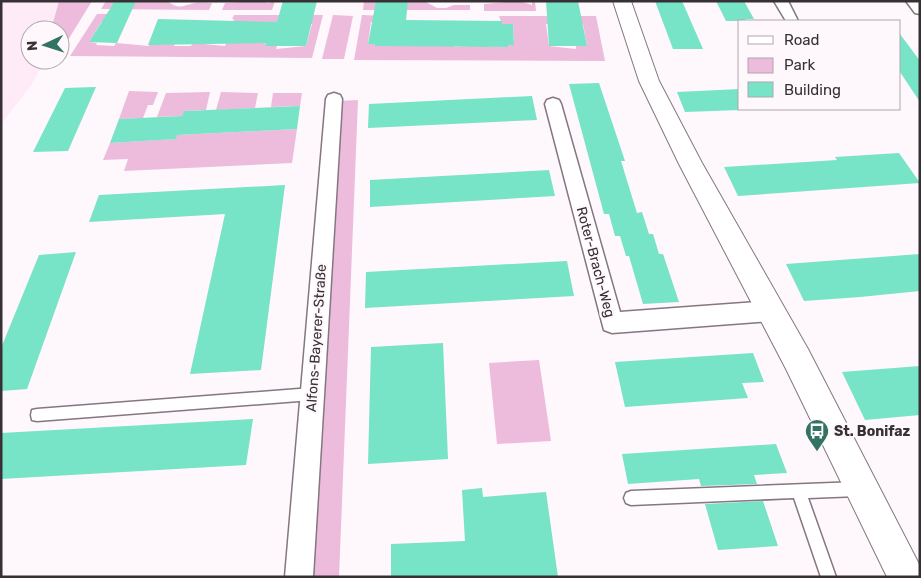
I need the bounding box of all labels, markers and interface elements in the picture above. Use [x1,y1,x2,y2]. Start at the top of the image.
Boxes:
north arrow [20,20,70,70]
legend [738,20,901,110]
text: Road [784,31,820,49]
text: N [24,40,41,51]
text: Park [784,56,815,74]
text: Building [784,81,841,99]
street label: Roter-Brach-Weg [573,205,618,319]
street label: Alfons-Bayerer-Straße [303,263,330,412]
bus stop icon: St. Bonifaz [804,418,830,452]
place label: St. Bonifaz [834,423,911,440]

